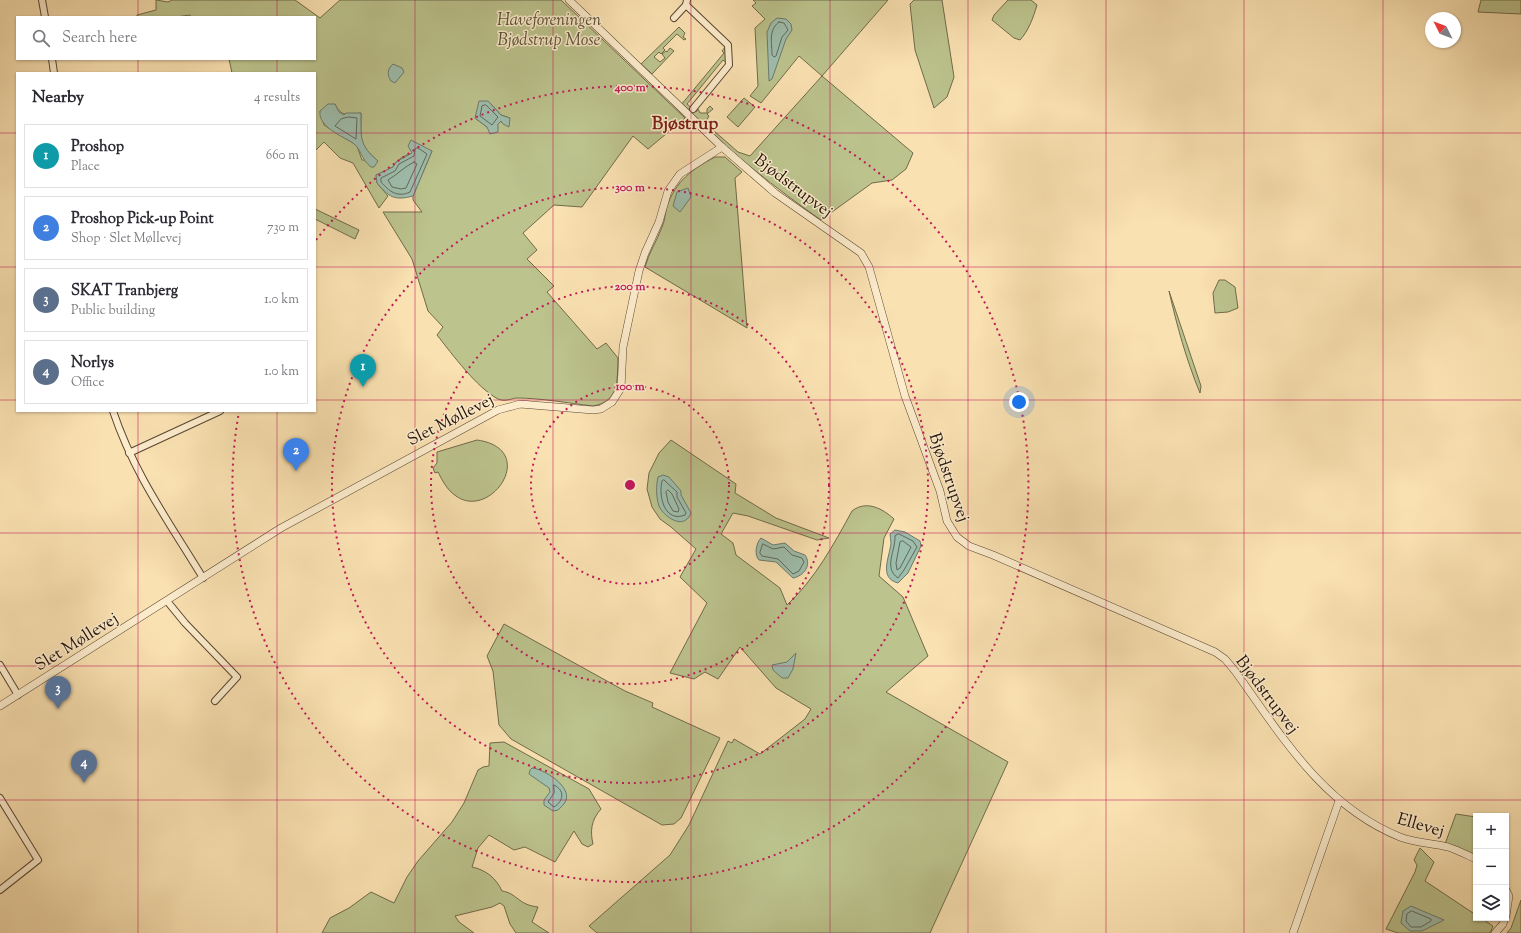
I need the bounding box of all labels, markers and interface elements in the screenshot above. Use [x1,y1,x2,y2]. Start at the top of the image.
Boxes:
park label: Haveforeningen Bjødstrup Mose [497,9,601,53]
north arrow [1425,12,1461,48]
search box [16,16,316,60]
icon: search [30,27,52,49]
text: Search here [62,28,137,49]
text: 400 m [613,79,646,97]
text: Nearby [32,86,84,110]
text: 4 results [254,89,300,107]
district label: Bjøstrup [652,112,718,138]
text: Proshop [71,137,124,158]
text: 1 [44,147,48,165]
text: 660 m [266,147,299,165]
street label: Bjødstrupvej [748,149,837,224]
text: Place [71,158,100,176]
text: 300 m [615,179,645,197]
text: Proshop Pick-up Point [71,209,214,230]
text: 2 [43,219,49,237]
text: 730 m [267,219,299,237]
text: Shop · Slet Møllevej [71,230,182,248]
text: 200 m [615,278,645,296]
text: SKAT Tranbjerg [71,281,178,302]
text: 3 [43,291,49,309]
text: 1.0 km [264,291,299,309]
text: Public building [71,302,155,320]
text: Norlys [71,353,114,374]
pin: 1 [350,354,376,387]
text: 4 [43,363,49,381]
text: 1.0 km [264,363,299,381]
text: Office [71,374,104,392]
text: 100 m [614,378,645,396]
street label: Slet Møllevej [403,389,498,453]
your location [1009,392,1029,412]
street label: Bjødstrupvej [922,430,975,525]
pin: 2 [283,438,309,471]
centre of rings [623,478,637,492]
street label: Slet Møllevej [31,607,123,678]
street label: Bjødstrupvej [1229,651,1304,740]
pin: 3 [45,676,71,709]
pin: 4 [71,750,97,783]
street label: Ellevej [1394,808,1447,844]
map controls [1473,813,1509,921]
button: + [1473,813,1509,849]
button: − [1473,849,1509,885]
button: layers [1473,885,1509,921]

